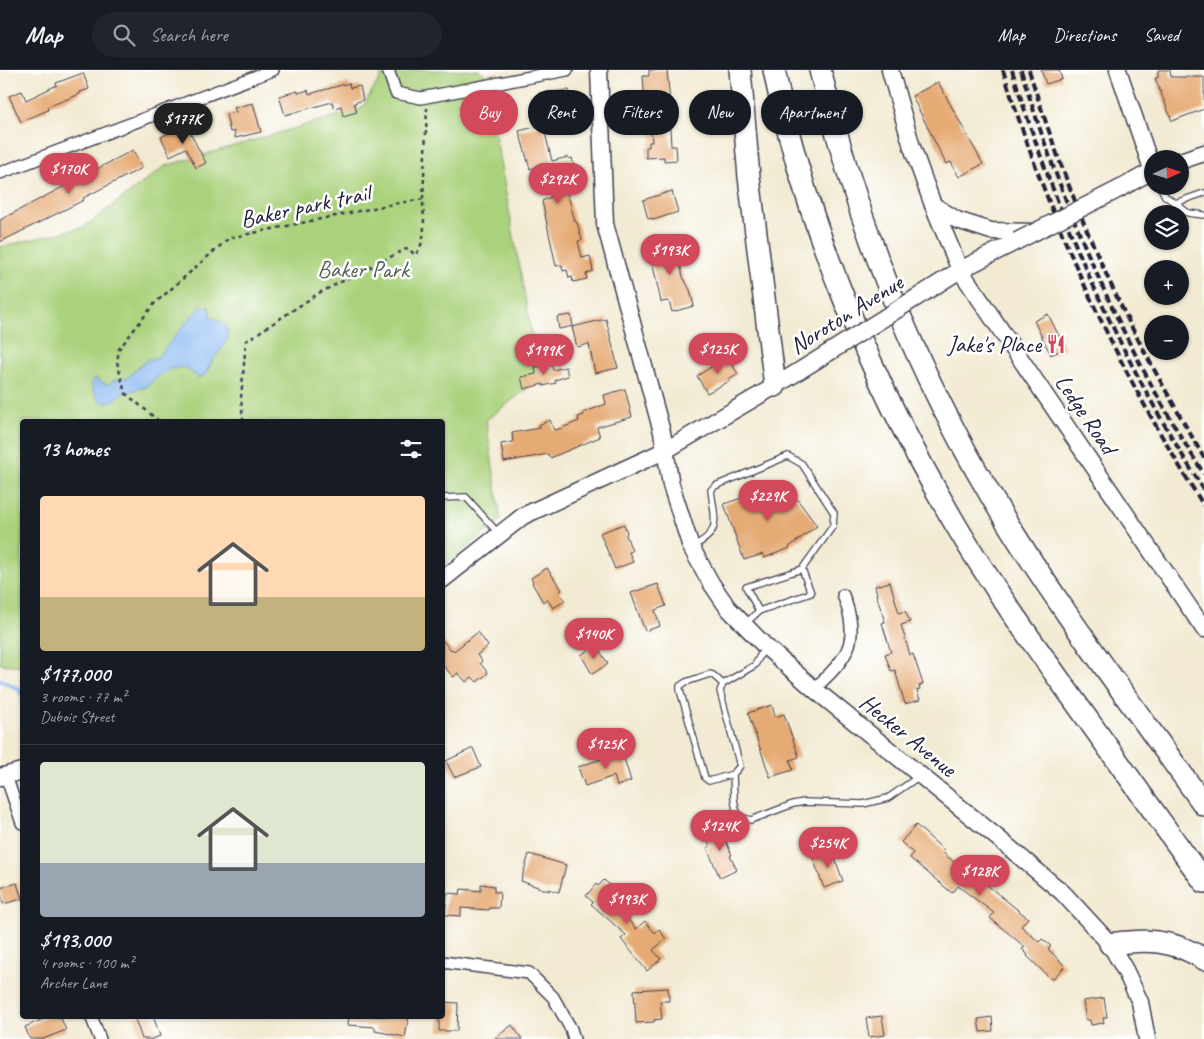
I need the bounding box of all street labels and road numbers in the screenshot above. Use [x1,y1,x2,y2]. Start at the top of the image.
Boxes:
street label: Baker park trail [238,177,376,234]
street label: Noroton Avenue [784,266,910,361]
street label: Ledge Road [1048,368,1126,463]
street label: Hecker Avenue [853,687,964,785]

